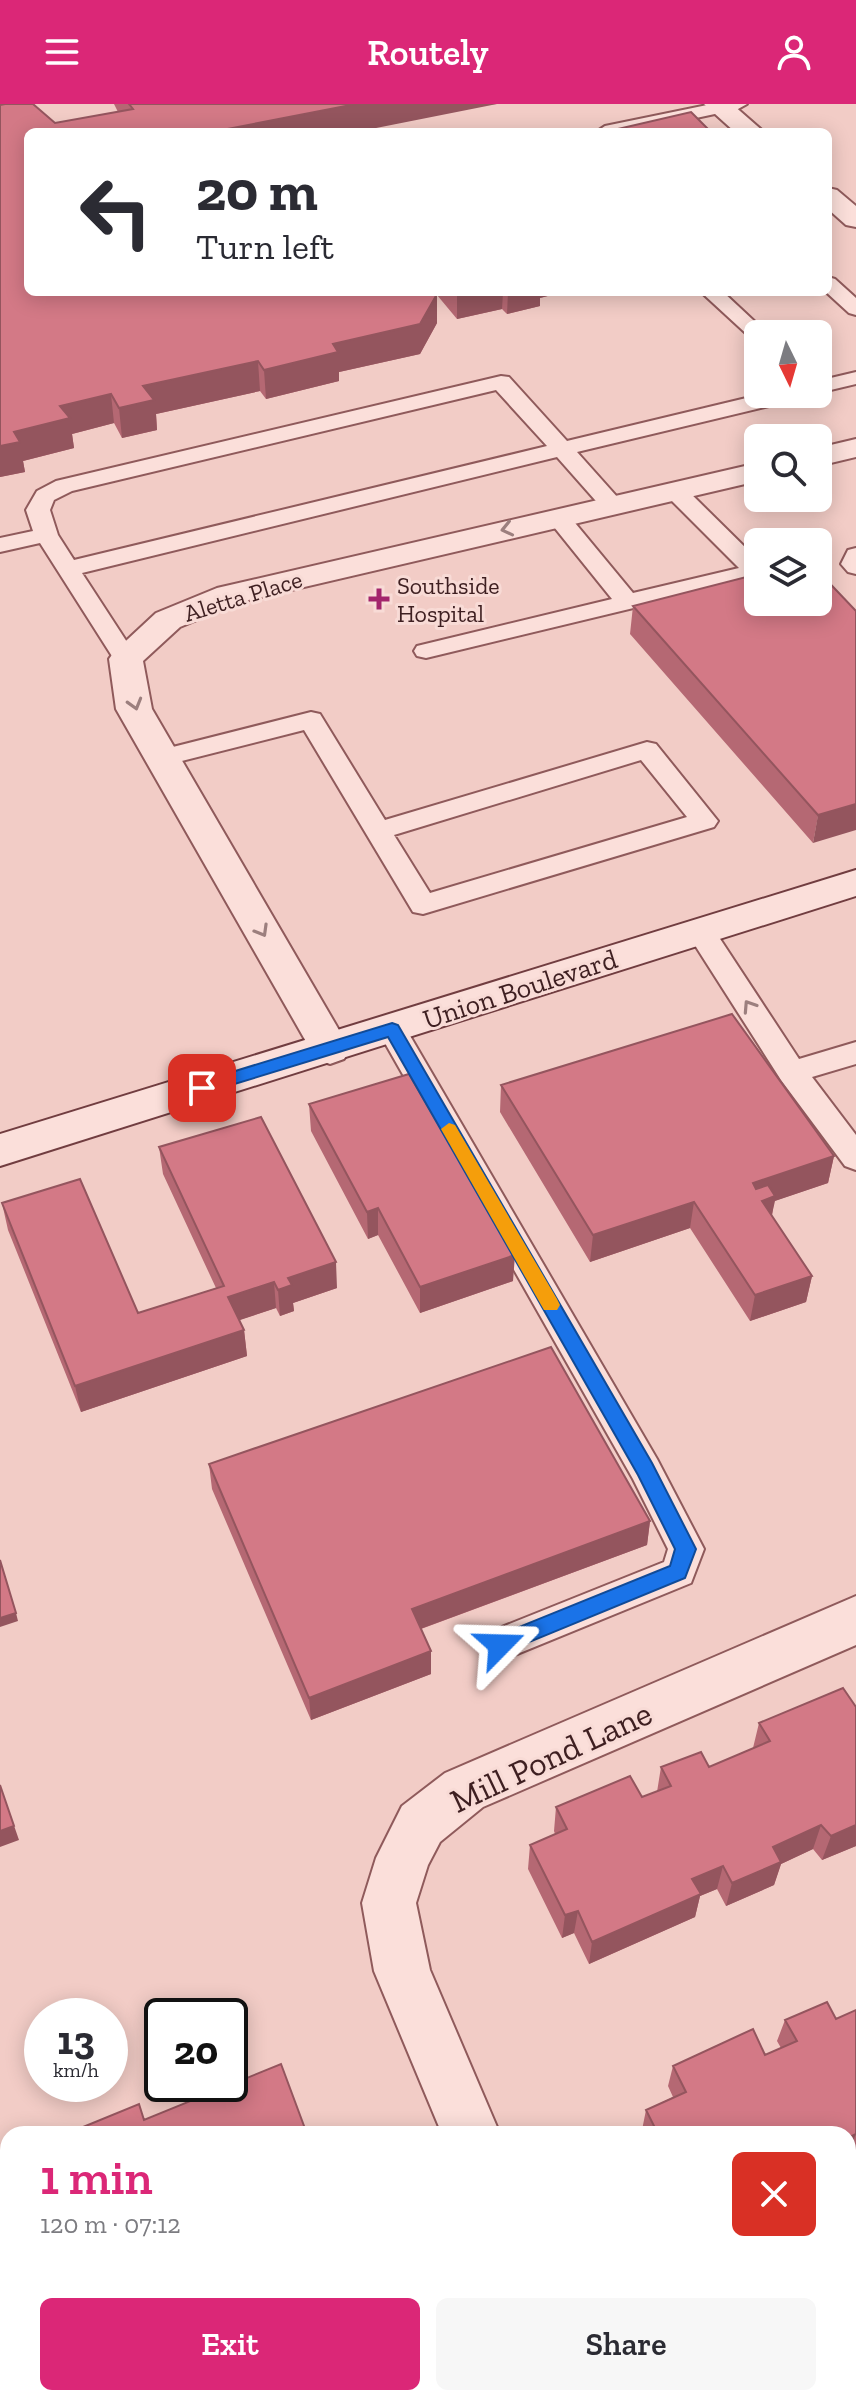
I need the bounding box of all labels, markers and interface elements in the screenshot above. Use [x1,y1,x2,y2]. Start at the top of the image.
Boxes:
icon: menu [40,30,84,74]
icon: person [772,30,816,74]
text: Routely [367,31,489,74]
text: 20 m [196,157,318,224]
icon: left [64,160,168,264]
text: Turn left [196,225,334,268]
north arrow [744,320,832,408]
map controls [744,320,832,616]
button: search [744,424,832,512]
one-way arrow [501,519,515,536]
button: layers [744,528,832,616]
street label: Aletta Place [180,564,306,628]
place label: Southside Hospital [397,571,500,628]
marker: Southside Hospital [368,588,390,610]
one-way arrow [126,697,142,711]
one-way arrow [252,922,268,937]
street label: Union Boulevard [419,942,621,1036]
one-way arrow [744,1001,759,1015]
pin [168,1054,236,1122]
icon: arrive [180,1066,224,1110]
position arrow [458,1603,542,1687]
street label: Mill Pond Lane [444,1692,658,1822]
speed limit sign: 20 [144,1998,248,2102]
text: 13 [57,2016,95,2064]
text: km/h [53,2058,99,2082]
text: 1 min [40,2149,153,2206]
button: close [732,2152,816,2236]
text: 120 m · 07:12 [40,2208,181,2240]
button: Exit [40,2298,420,2390]
button: Share [436,2298,816,2390]

